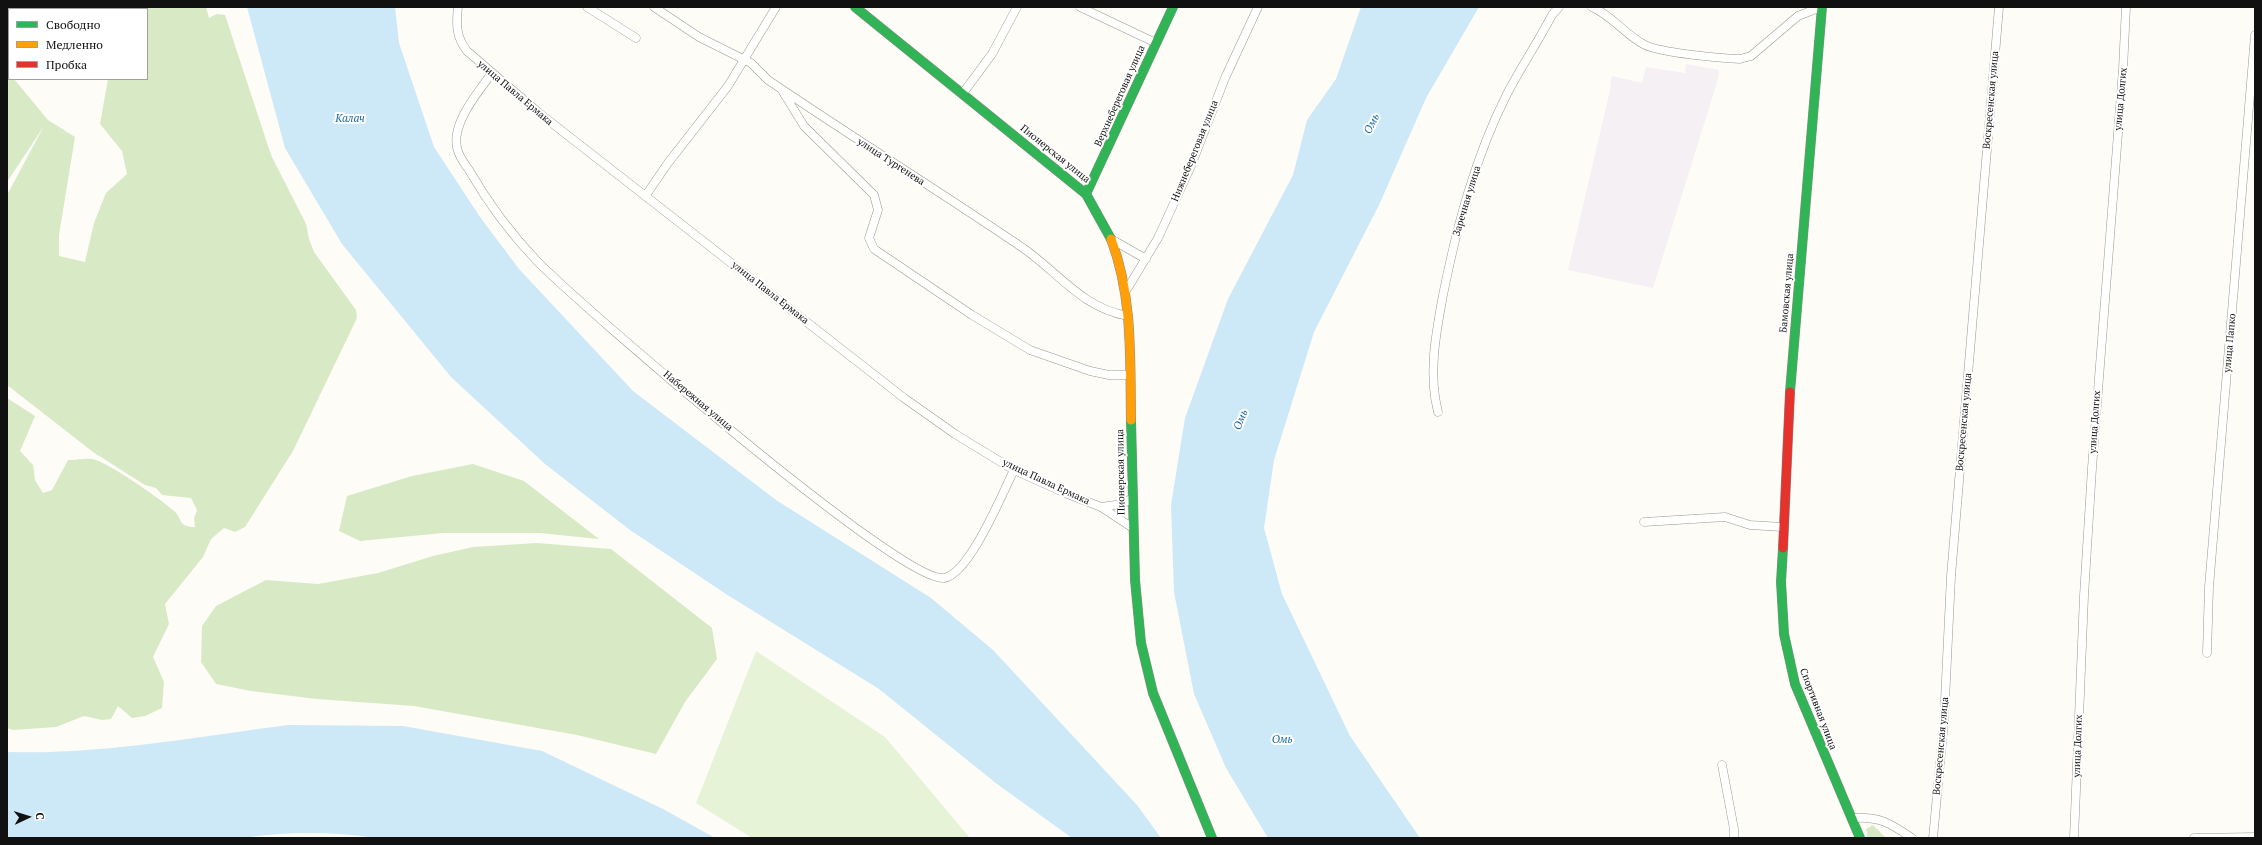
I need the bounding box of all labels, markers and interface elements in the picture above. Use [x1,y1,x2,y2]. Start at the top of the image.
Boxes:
legend [8,8,148,80]
text: Свободно [46,17,100,32]
text: Медленно [46,37,103,52]
street label: Верхнебереговая улица [1092,43,1148,149]
street label: Воскресенская улица [1981,50,2001,150]
text: Пробка [46,57,87,72]
street label: улица Павла Ермака [475,58,555,128]
street label: улица Долгих [2112,67,2130,131]
street label: Нижнебереговая улица [1169,99,1221,203]
water label: Калач [335,112,365,126]
water label: Омь [1361,112,1383,136]
street label: Пионерская улица [1018,122,1092,186]
street label: улица Тургенева [855,136,927,188]
street label: Заречная улица [1451,164,1483,238]
street label: Бамовская улица [1778,253,1796,333]
street label: улица Павла Ермака [729,259,811,327]
street label: улица Папко [2221,313,2239,373]
street label: Набережная улица [661,368,735,434]
street label: Воскресенская улица [1954,372,1974,472]
street label: улица Долгих [2087,390,2103,454]
water label: Омь [1231,408,1251,432]
street label: Пионерская улица [1114,429,1128,515]
street label: улица Павла Ермака [1001,457,1091,507]
street label: Спортивная улица [1797,667,1839,751]
street label: Воскресенская улица [1931,696,1951,796]
street label: улица Долгих [2071,714,2085,778]
water label: Омь [1272,733,1292,747]
north arrow [8,797,48,837]
text: С [33,812,47,820]

